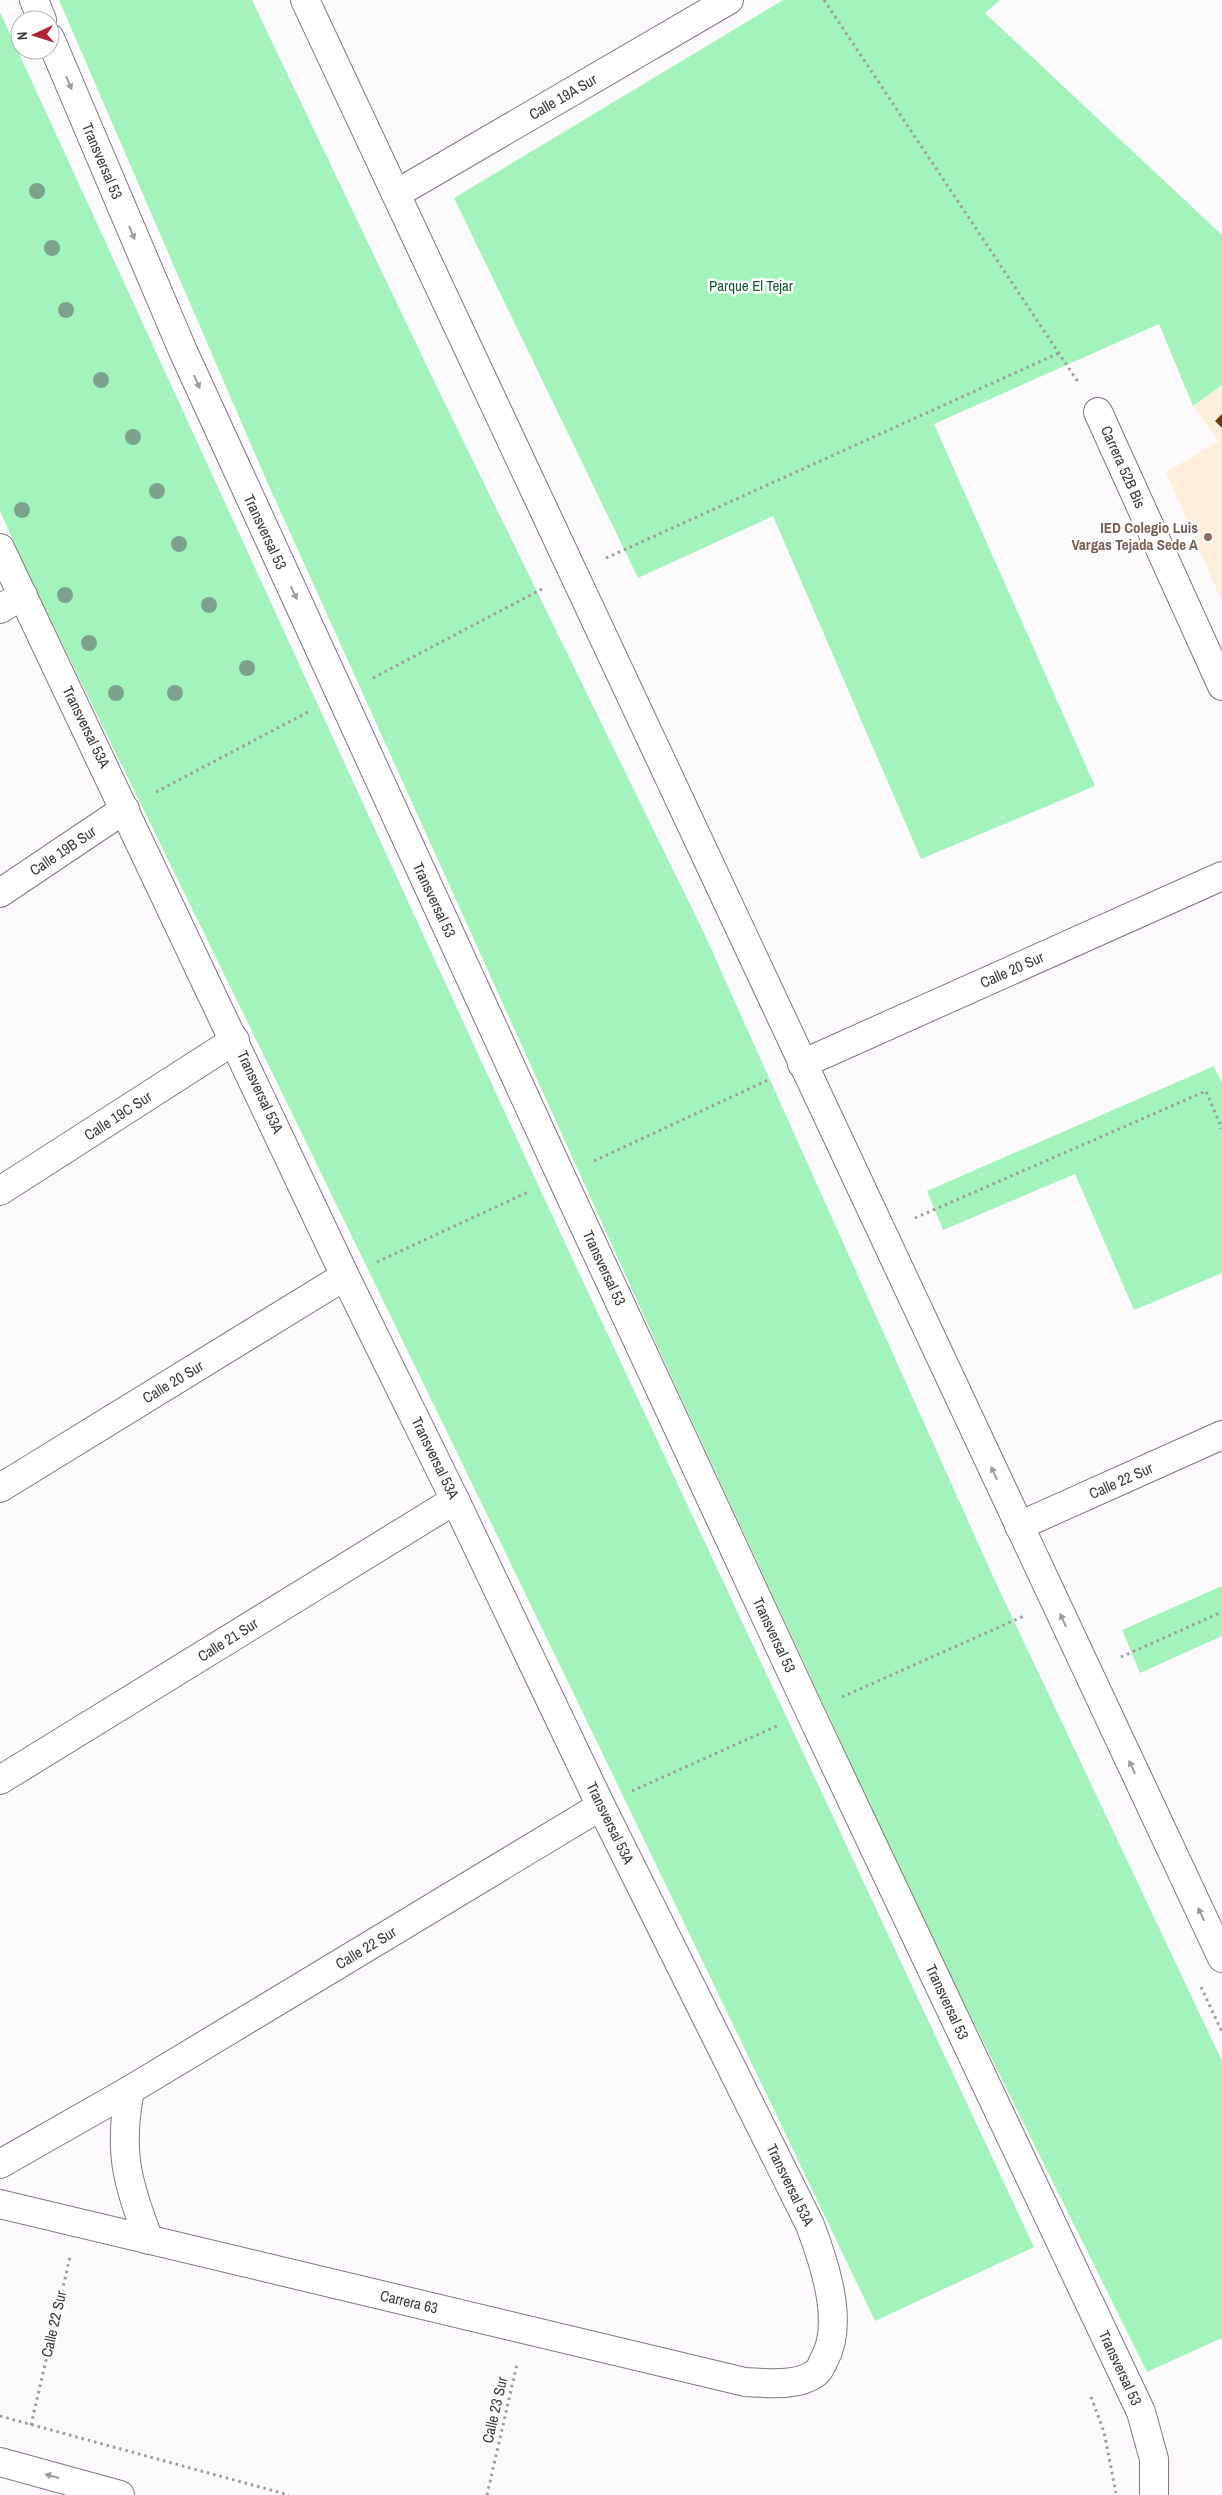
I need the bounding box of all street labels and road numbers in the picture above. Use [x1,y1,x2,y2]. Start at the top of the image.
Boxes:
street label: Calle 19A Sur [525,69,601,124]
street label: Transversal 53 [77,119,128,202]
street label: Carrera 52B Bis [1096,422,1151,511]
street label: Transversal 53 [239,491,292,573]
street label: Transversal 53A [57,682,116,772]
street label: Calle 19B Sur [25,821,100,881]
street label: Transversal 53 [408,859,461,941]
street label: Calle 20 Sur [977,946,1047,993]
street label: Transversal 53A [232,1047,289,1137]
street label: Calle 19C Sur [80,1086,156,1145]
street label: Transversal 53 [578,1227,631,1309]
street label: Calle 20 Sur [138,1355,207,1408]
street label: Transversal 53A [406,1413,465,1503]
street label: Calle 22 Sur [1086,1457,1156,1504]
street label: Transversal 53 [748,1594,801,1676]
street label: Calle 21 Sur [193,1613,262,1666]
street label: Transversal 53A [581,1778,640,1868]
street label: Calle 22 Sur [331,1921,400,1974]
street label: Transversal 53 [921,1961,974,2043]
street label: Transversal 53A [761,2140,820,2230]
street label: Carrera 63 [378,2285,440,2318]
street label: Calle 22 Sur [36,2289,71,2359]
street label: Transversal 53 [1094,2327,1147,2409]
street label: Calle 23 Sur [477,2375,512,2445]

